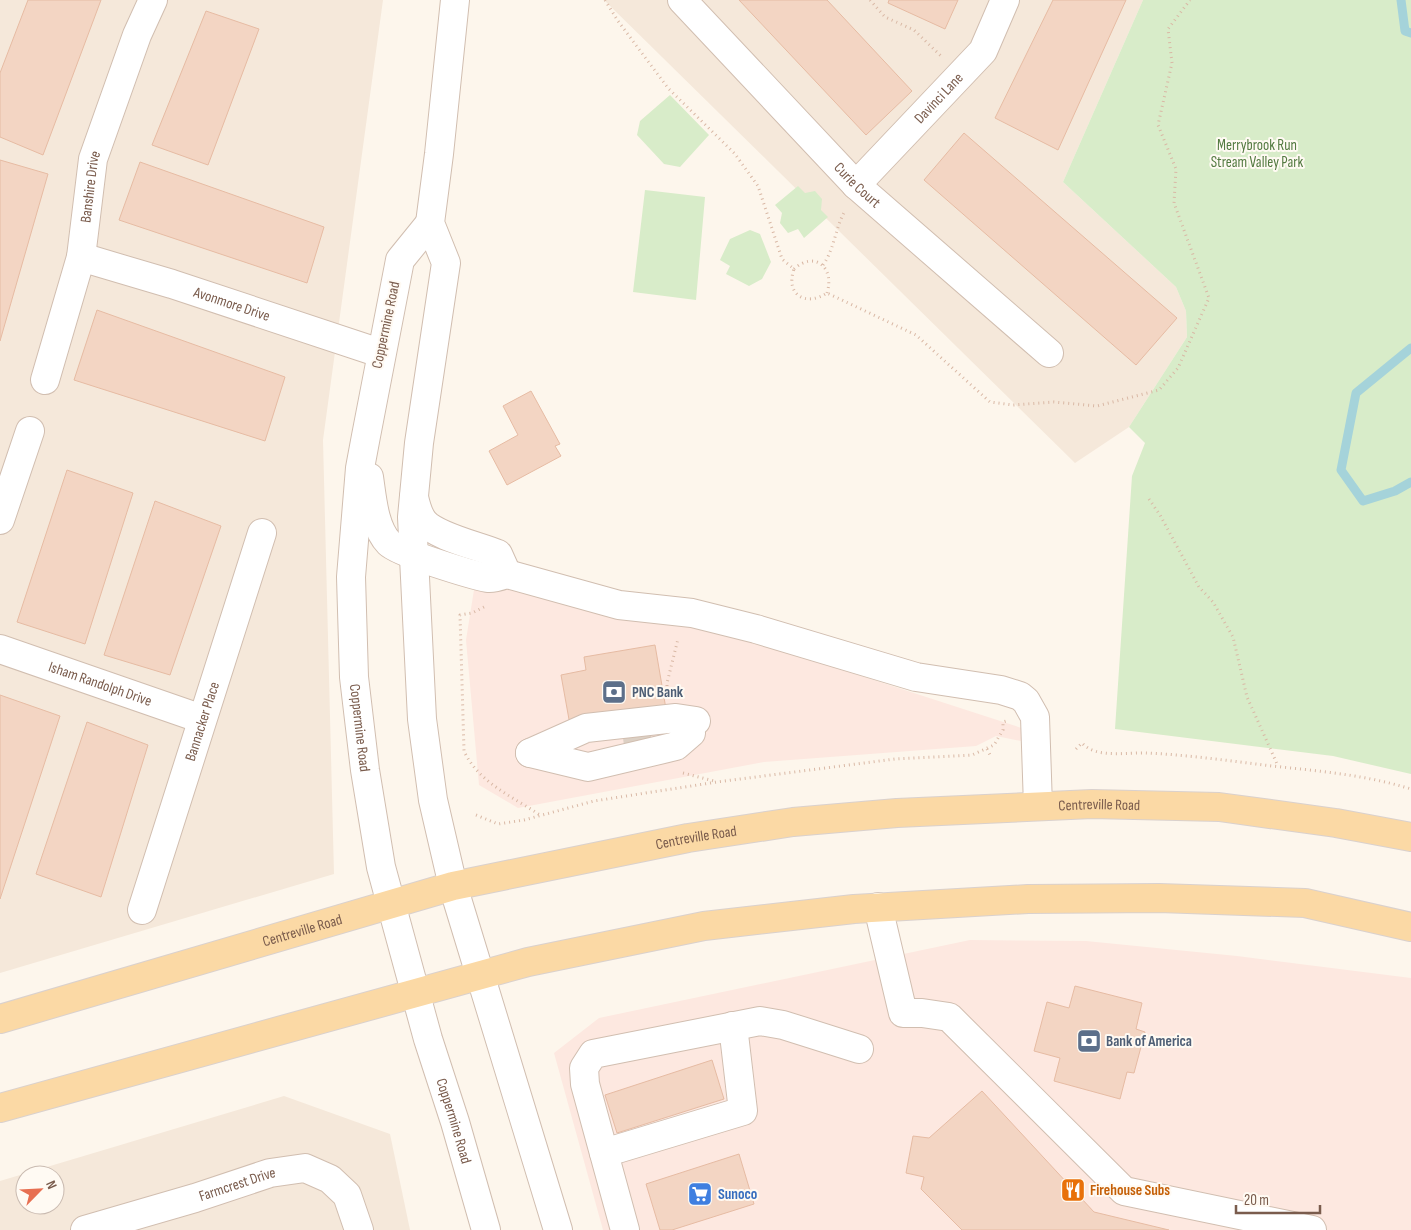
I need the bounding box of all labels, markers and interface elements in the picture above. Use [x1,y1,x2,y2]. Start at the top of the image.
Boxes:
street label: Davinci Lane [910,69,967,127]
park label: Merrybrook Run Stream Valley Park [1211,136,1304,172]
street label: Banshire Drive [76,148,105,224]
street label: Curie Court [830,158,885,212]
street label: Coppermine Road [368,280,404,370]
street label: Avonmore Drive [190,282,272,325]
street label: Isham Randolph Drive [46,657,154,710]
street label: Bannacker Place [181,679,224,763]
bank icon: PNC Bank [601,679,627,705]
street label: Coppermine Road [345,683,375,773]
place label: PNC Bank [632,683,684,702]
street label: Centreville Road [1058,794,1140,815]
street label: Centreville Road [654,821,738,854]
street label: Centreville Road [260,910,344,951]
bank icon: Bank of America [1076,1028,1102,1054]
place label: Bank of America [1106,1032,1192,1051]
street label: Coppermine Road [432,1076,476,1166]
street label: Farmcrest Drive [196,1163,277,1206]
north arrow [15,1165,65,1215]
restaurant icon: Firehouse Subs [1060,1177,1086,1203]
text: N [42,1178,61,1192]
supermarket icon: Sunoco [687,1181,713,1207]
place label: Firehouse Subs [1090,1181,1170,1200]
scale bar [1236,1182,1320,1214]
place label: Sunoco [718,1185,757,1204]
text: 20 m [1244,1191,1269,1210]

